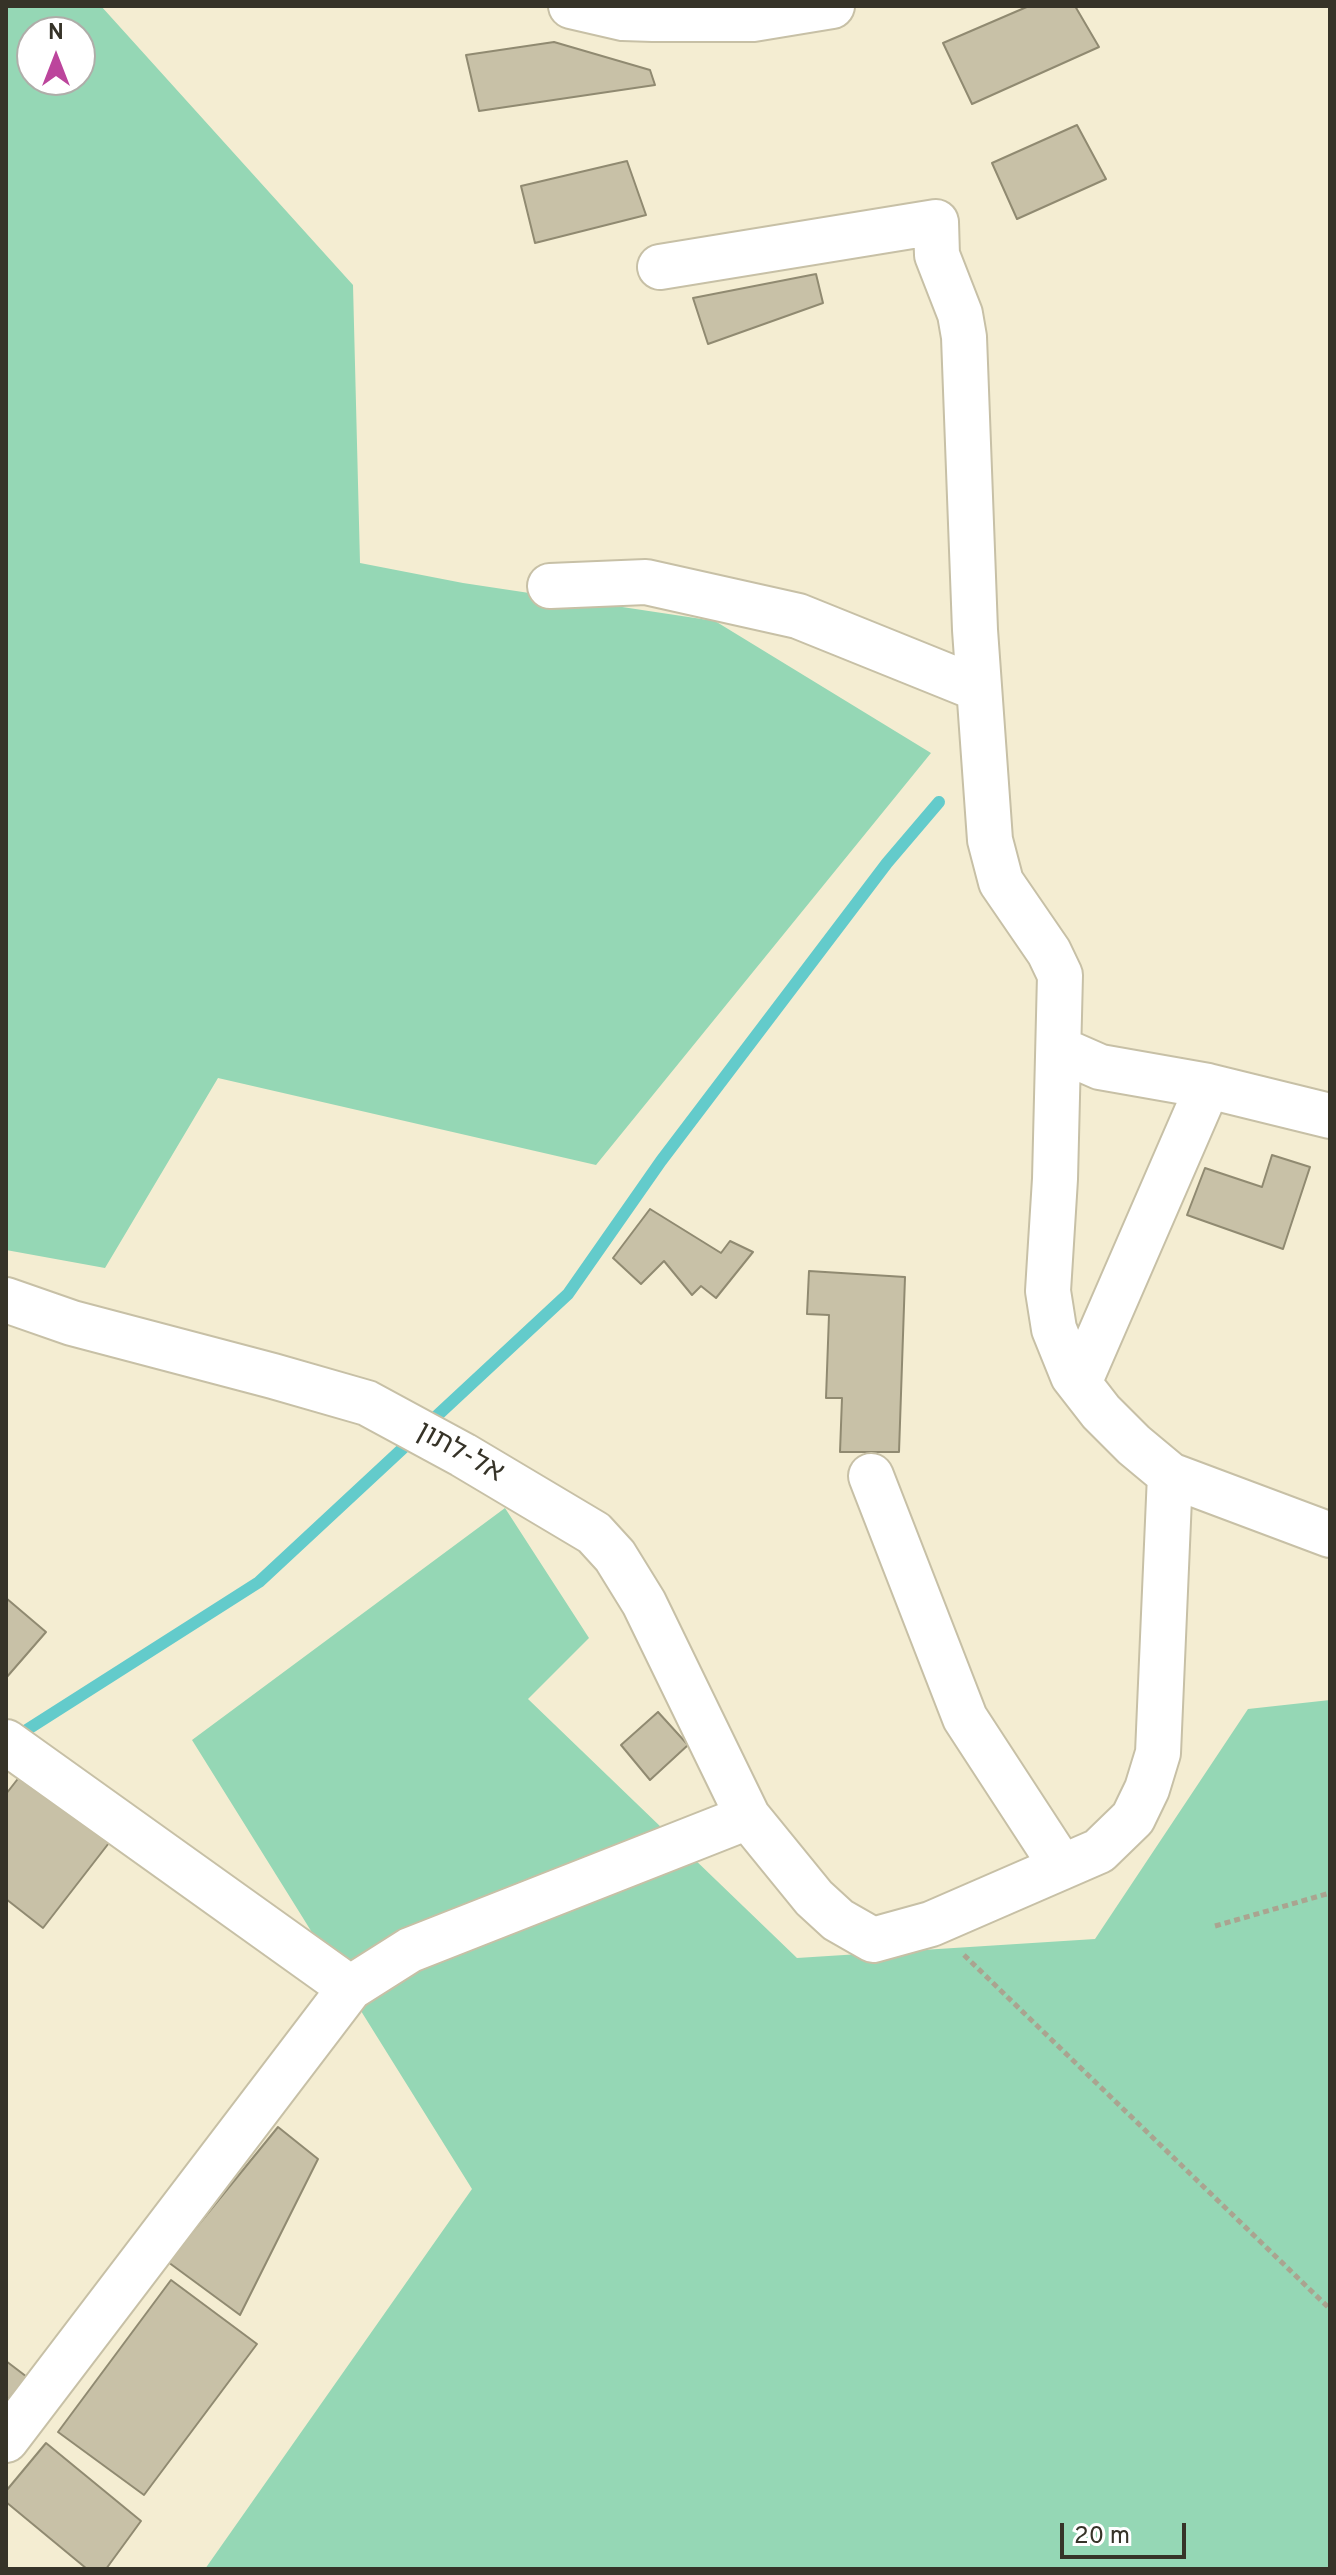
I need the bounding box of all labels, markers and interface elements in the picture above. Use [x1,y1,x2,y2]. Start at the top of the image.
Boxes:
north arrow [16,16,96,96]
text: N [48,20,64,47]
street label: אל-לתון [409,1416,509,1492]
scale bar [1064,2507,1190,2557]
text: 20 m [1074,2522,1130,2552]

